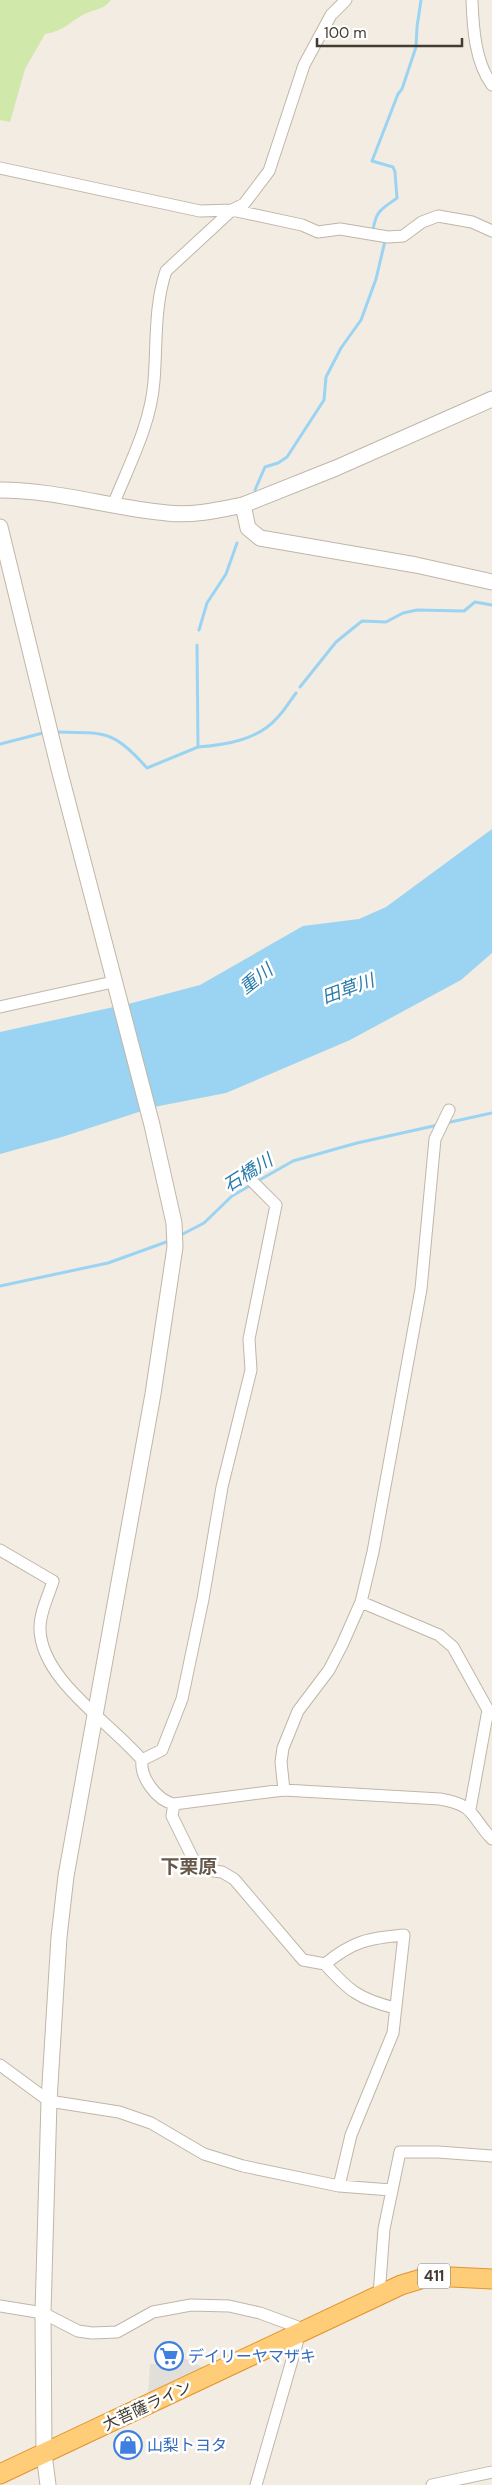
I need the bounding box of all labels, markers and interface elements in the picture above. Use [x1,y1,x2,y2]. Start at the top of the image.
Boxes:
scale bar [317,15,462,47]
text: 100 m [324,23,367,43]
water label: 重川 [234,957,279,1000]
water label: 田草川 [319,968,379,1010]
water label: 石橋川 [219,1147,279,1197]
district label: 下栗原 [160,1854,218,1879]
road number: 411 [418,2264,450,2288]
supermarket icon: デイリーヤマザキ [154,2341,184,2371]
place label: デイリーヤマザキ [188,2346,316,2367]
street label: 大菩薩ライン [99,2376,195,2435]
shop icon: 山梨トヨタ [113,2430,143,2460]
place label: 山梨トヨタ [147,2435,227,2456]

